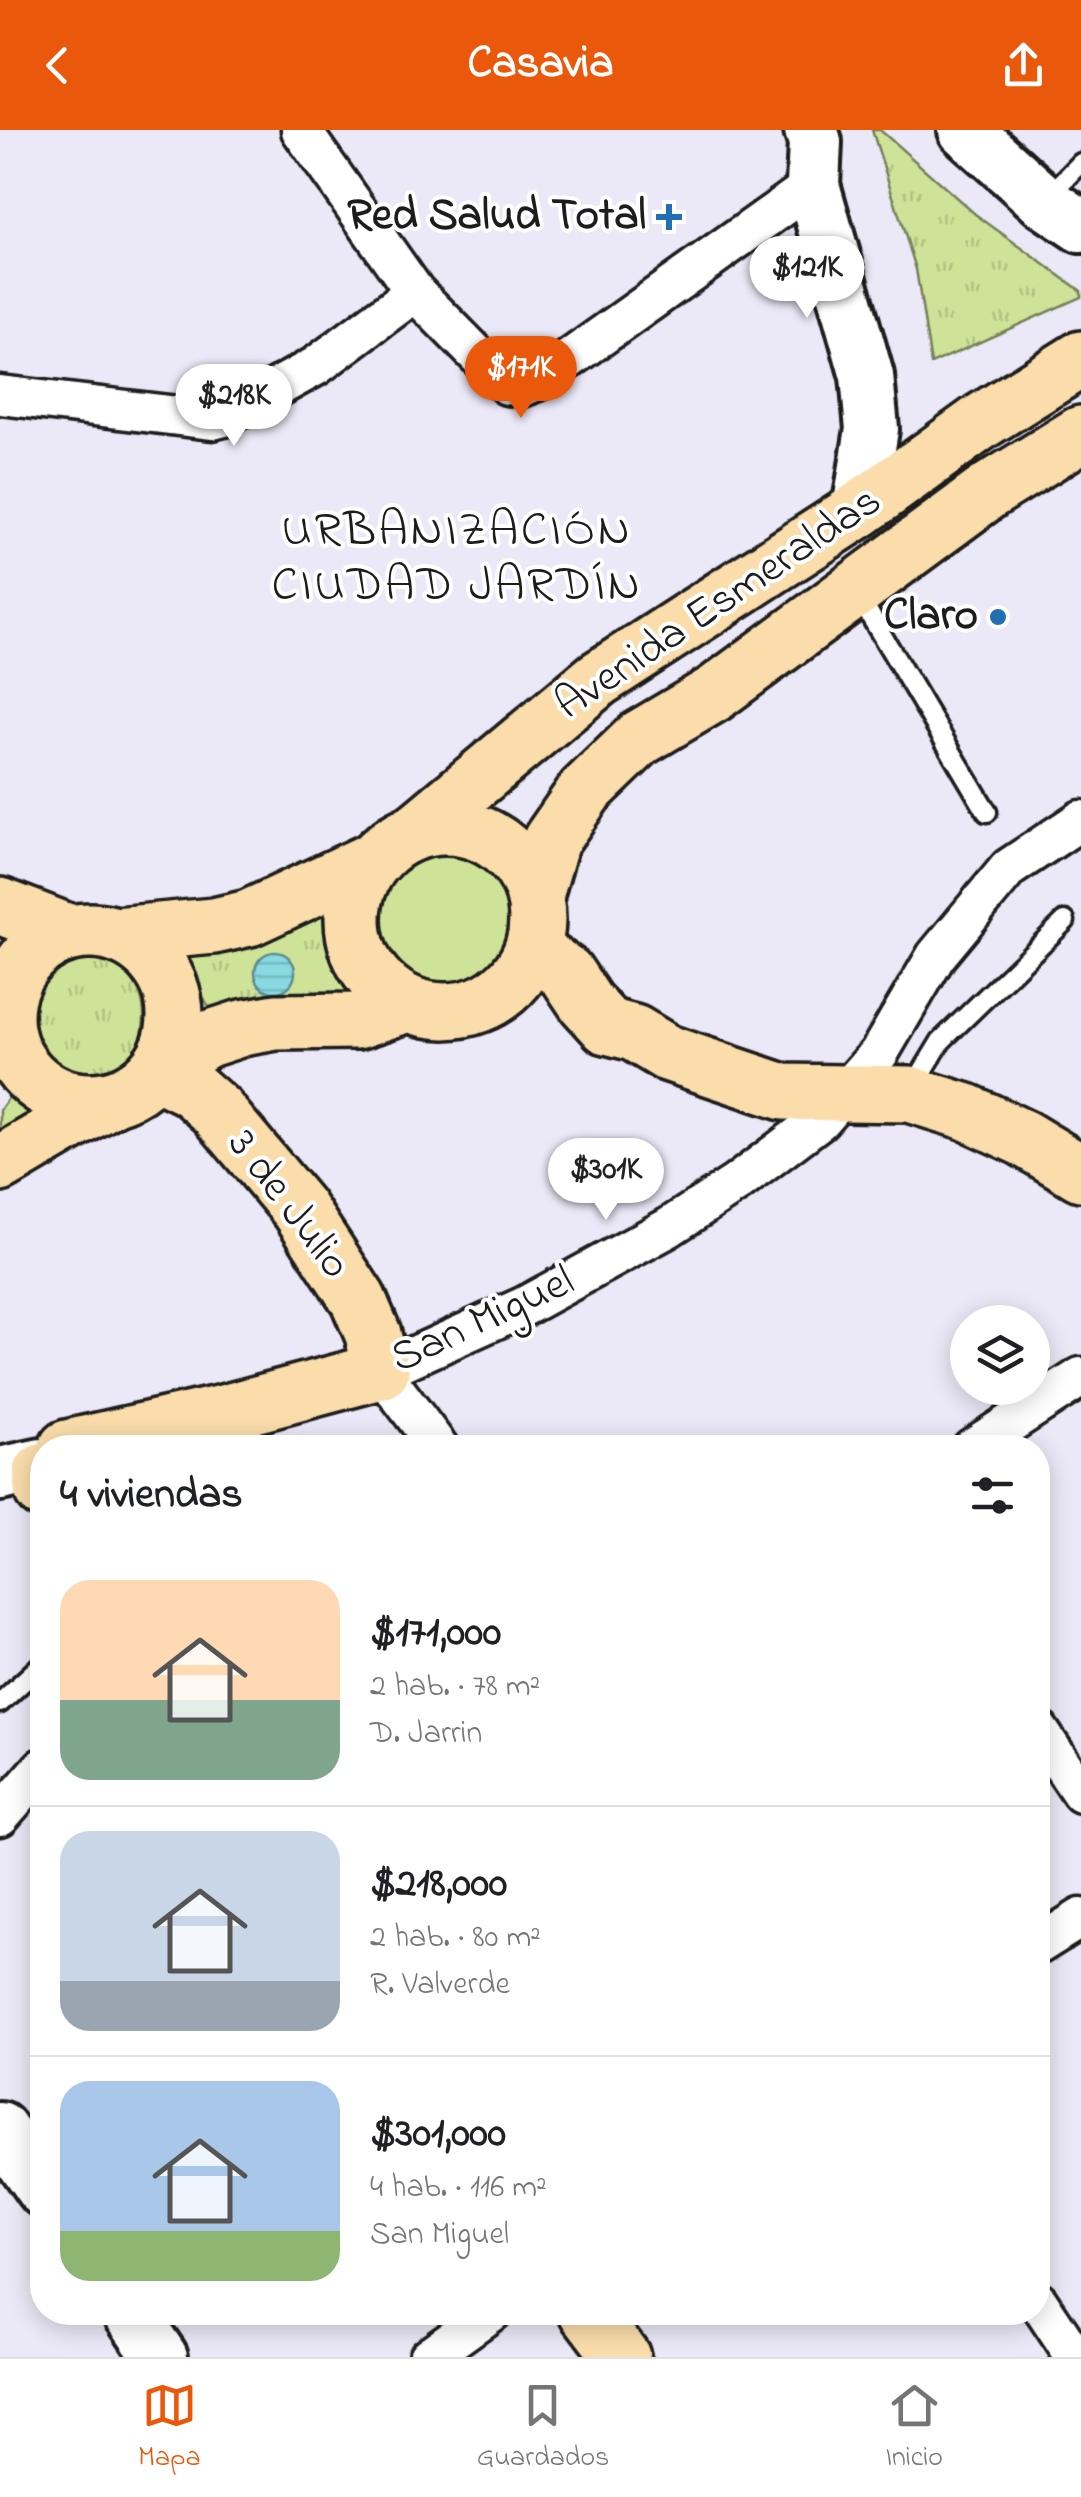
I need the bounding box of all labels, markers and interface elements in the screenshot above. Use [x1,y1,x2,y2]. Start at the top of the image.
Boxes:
text: Casavia [468,32,613,98]
icon: back [30,38,85,93]
icon: share [996,38,1051,93]
place label: Red Salud Total [347,184,646,250]
marker: Red Salud Total [656,204,682,230]
pin: $121K [737,236,877,321]
text: $121K [771,245,843,292]
pin: $171K [451,336,591,421]
text: $171K [487,345,555,392]
pin: $218K [164,364,304,449]
text: $218K [198,373,270,420]
street label: Avenida Esmeraldas [542,470,896,738]
district label: URBANIZACIÓN CIUDAD JARDÍN [272,497,642,622]
place label: Claro [884,584,978,650]
marker: Claro [987,606,1009,628]
street label: 3 de Julio [210,1116,366,1294]
pin: $301K [536,1138,676,1223]
text: $301K [570,1147,642,1194]
street label: San Miguel [380,1250,586,1393]
map controls [950,1305,1050,1405]
button: layers [950,1305,1050,1405]
text: 4 viviendas [60,1465,243,1526]
icon: filters [965,1468,1020,1523]
text: $171,000 [370,1603,501,1664]
icon: home [140,1620,260,1740]
text: 2 hab. · 78 m² [370,1664,540,1711]
text: D. Jarrin [370,1711,482,1758]
text: $218,000 [370,1854,507,1915]
icon: home [140,1871,260,1991]
text: 2 hab. · 80 m² [370,1915,541,1962]
text: R. Valverde [370,1962,510,2009]
text: $301,000 [370,2104,506,2165]
icon: home [140,2121,260,2241]
text: 4 hab. · 116 m² [370,2165,547,2212]
text: San Miguel [370,2212,509,2259]
tab: Mapa [138,2378,201,2479]
tab: Guardados [477,2378,609,2479]
tab: Inicio [885,2378,943,2479]

